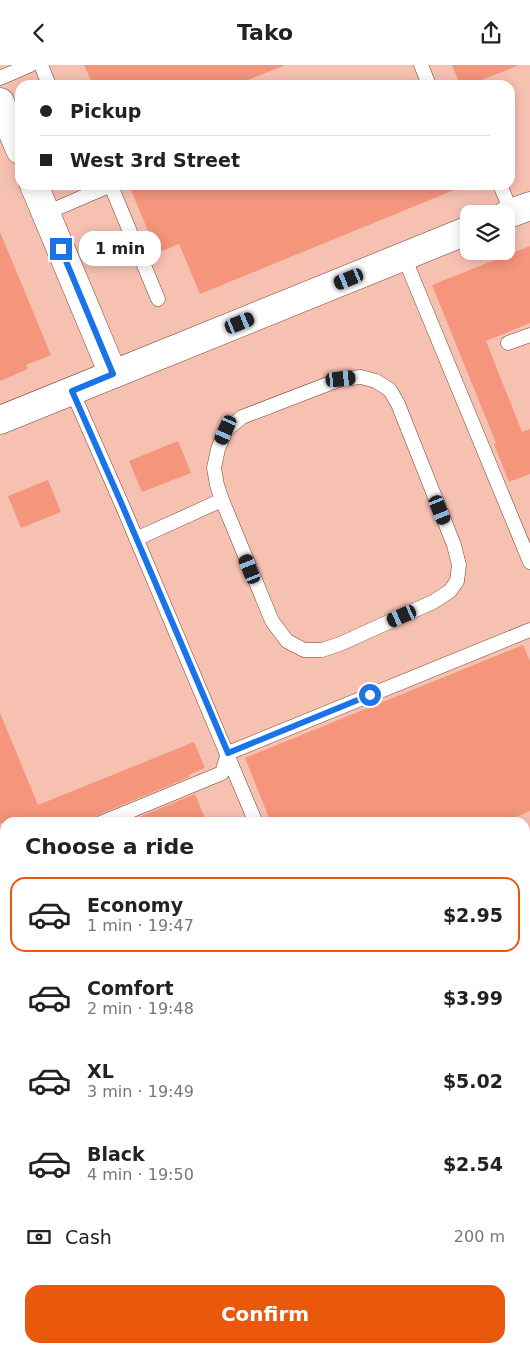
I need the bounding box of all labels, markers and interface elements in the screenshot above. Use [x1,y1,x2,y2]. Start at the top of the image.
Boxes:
icon: back [25,19,53,47]
icon: share [477,19,505,47]
text: Tako [237,20,293,45]
text: Pickup [70,100,141,122]
text: West 3rd Street [70,149,240,171]
map controls [460,205,515,260]
button: layers [460,205,515,260]
callout: 1 min [78,231,161,267]
route end [50,238,72,260]
text: 1 min [95,239,145,258]
car [332,266,365,292]
car [223,310,256,336]
car [325,370,356,388]
car [213,413,238,447]
car [427,493,452,527]
car [237,552,262,586]
car [385,603,418,629]
route start [359,684,381,706]
text: Choose a ride [25,834,194,859]
icon: car [27,892,72,937]
text: Economy [87,894,183,916]
text: $2.95 [443,904,503,926]
text: 1 min · 19:47 [87,916,194,935]
icon: car [27,975,72,1020]
text: Comfort [87,977,174,999]
text: $3.99 [443,987,503,1009]
text: 2 min · 19:48 [87,999,194,1018]
icon: car [27,1058,72,1103]
text: XL [87,1060,114,1082]
text: $5.02 [443,1070,503,1092]
text: 3 min · 19:49 [87,1082,194,1101]
icon: car [27,1141,72,1186]
text: Black [87,1143,145,1165]
text: $2.54 [443,1153,503,1175]
text: 4 min · 19:50 [87,1165,194,1184]
icon: cash [25,1223,53,1251]
text: Cash [65,1226,112,1248]
text: 200 m [454,1227,505,1246]
button: Confirm [25,1285,505,1343]

